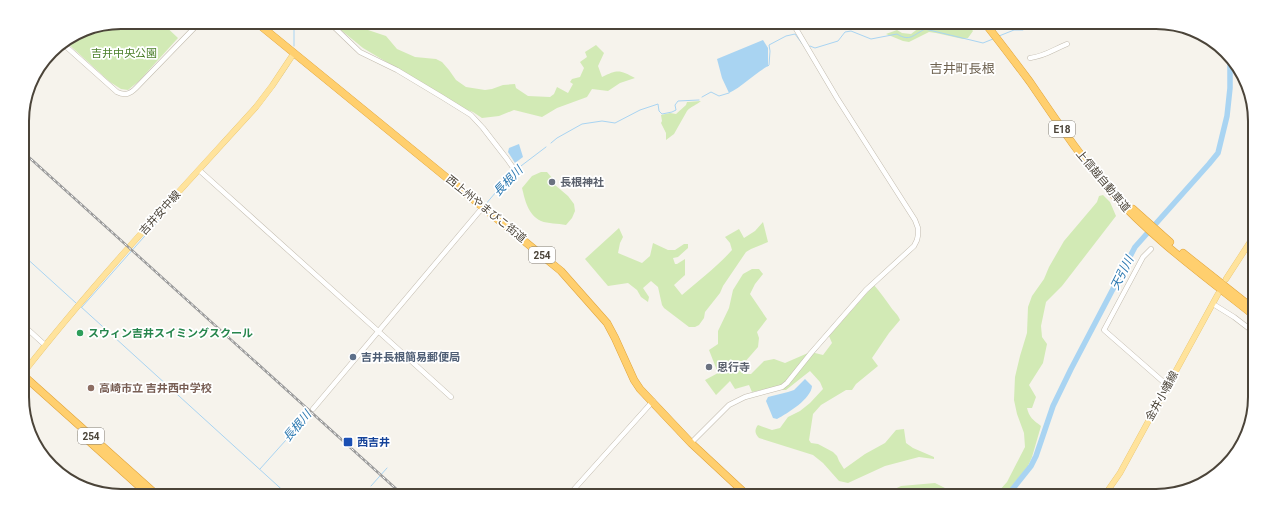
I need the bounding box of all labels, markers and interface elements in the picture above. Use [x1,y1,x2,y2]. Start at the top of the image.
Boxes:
park label: 吉井中央公園 [91,47,157,60]
district label: 吉井町長根 [929,61,995,76]
road number: E18 [1049,121,1075,137]
street label: 上信越自動車道 [1073,147,1133,215]
water label: 長根川 [490,162,527,199]
street label: 西上州やまびこ街道 [443,173,529,245]
place label: 長根神社 [560,176,604,189]
marker: 長根神社 [547,177,557,187]
street label: 吉井安中線 [137,188,183,238]
road number: 254 [529,247,555,263]
water label: 天引川 [1108,252,1137,292]
place label: スウィン吉井スイミングスクール [88,327,253,340]
marker: スウィン吉井スイミングスクール [75,328,85,338]
place label: 吉井長根簡易郵便局 [361,351,460,364]
marker: 吉井長根簡易郵便局 [348,352,358,362]
place label: 恩行寺 [717,361,750,374]
marker: 恩行寺 [704,362,714,372]
street label: 金井小幡線 [1143,369,1181,423]
place label: 高崎市立 吉井西中学校 [99,382,212,395]
marker: 高崎市立 吉井西中学校 [86,383,96,393]
water label: 長根川 [280,406,315,444]
road number: 254 [78,428,104,444]
marker: 西吉井 [342,436,354,448]
place label: 西吉井 [357,436,390,449]

